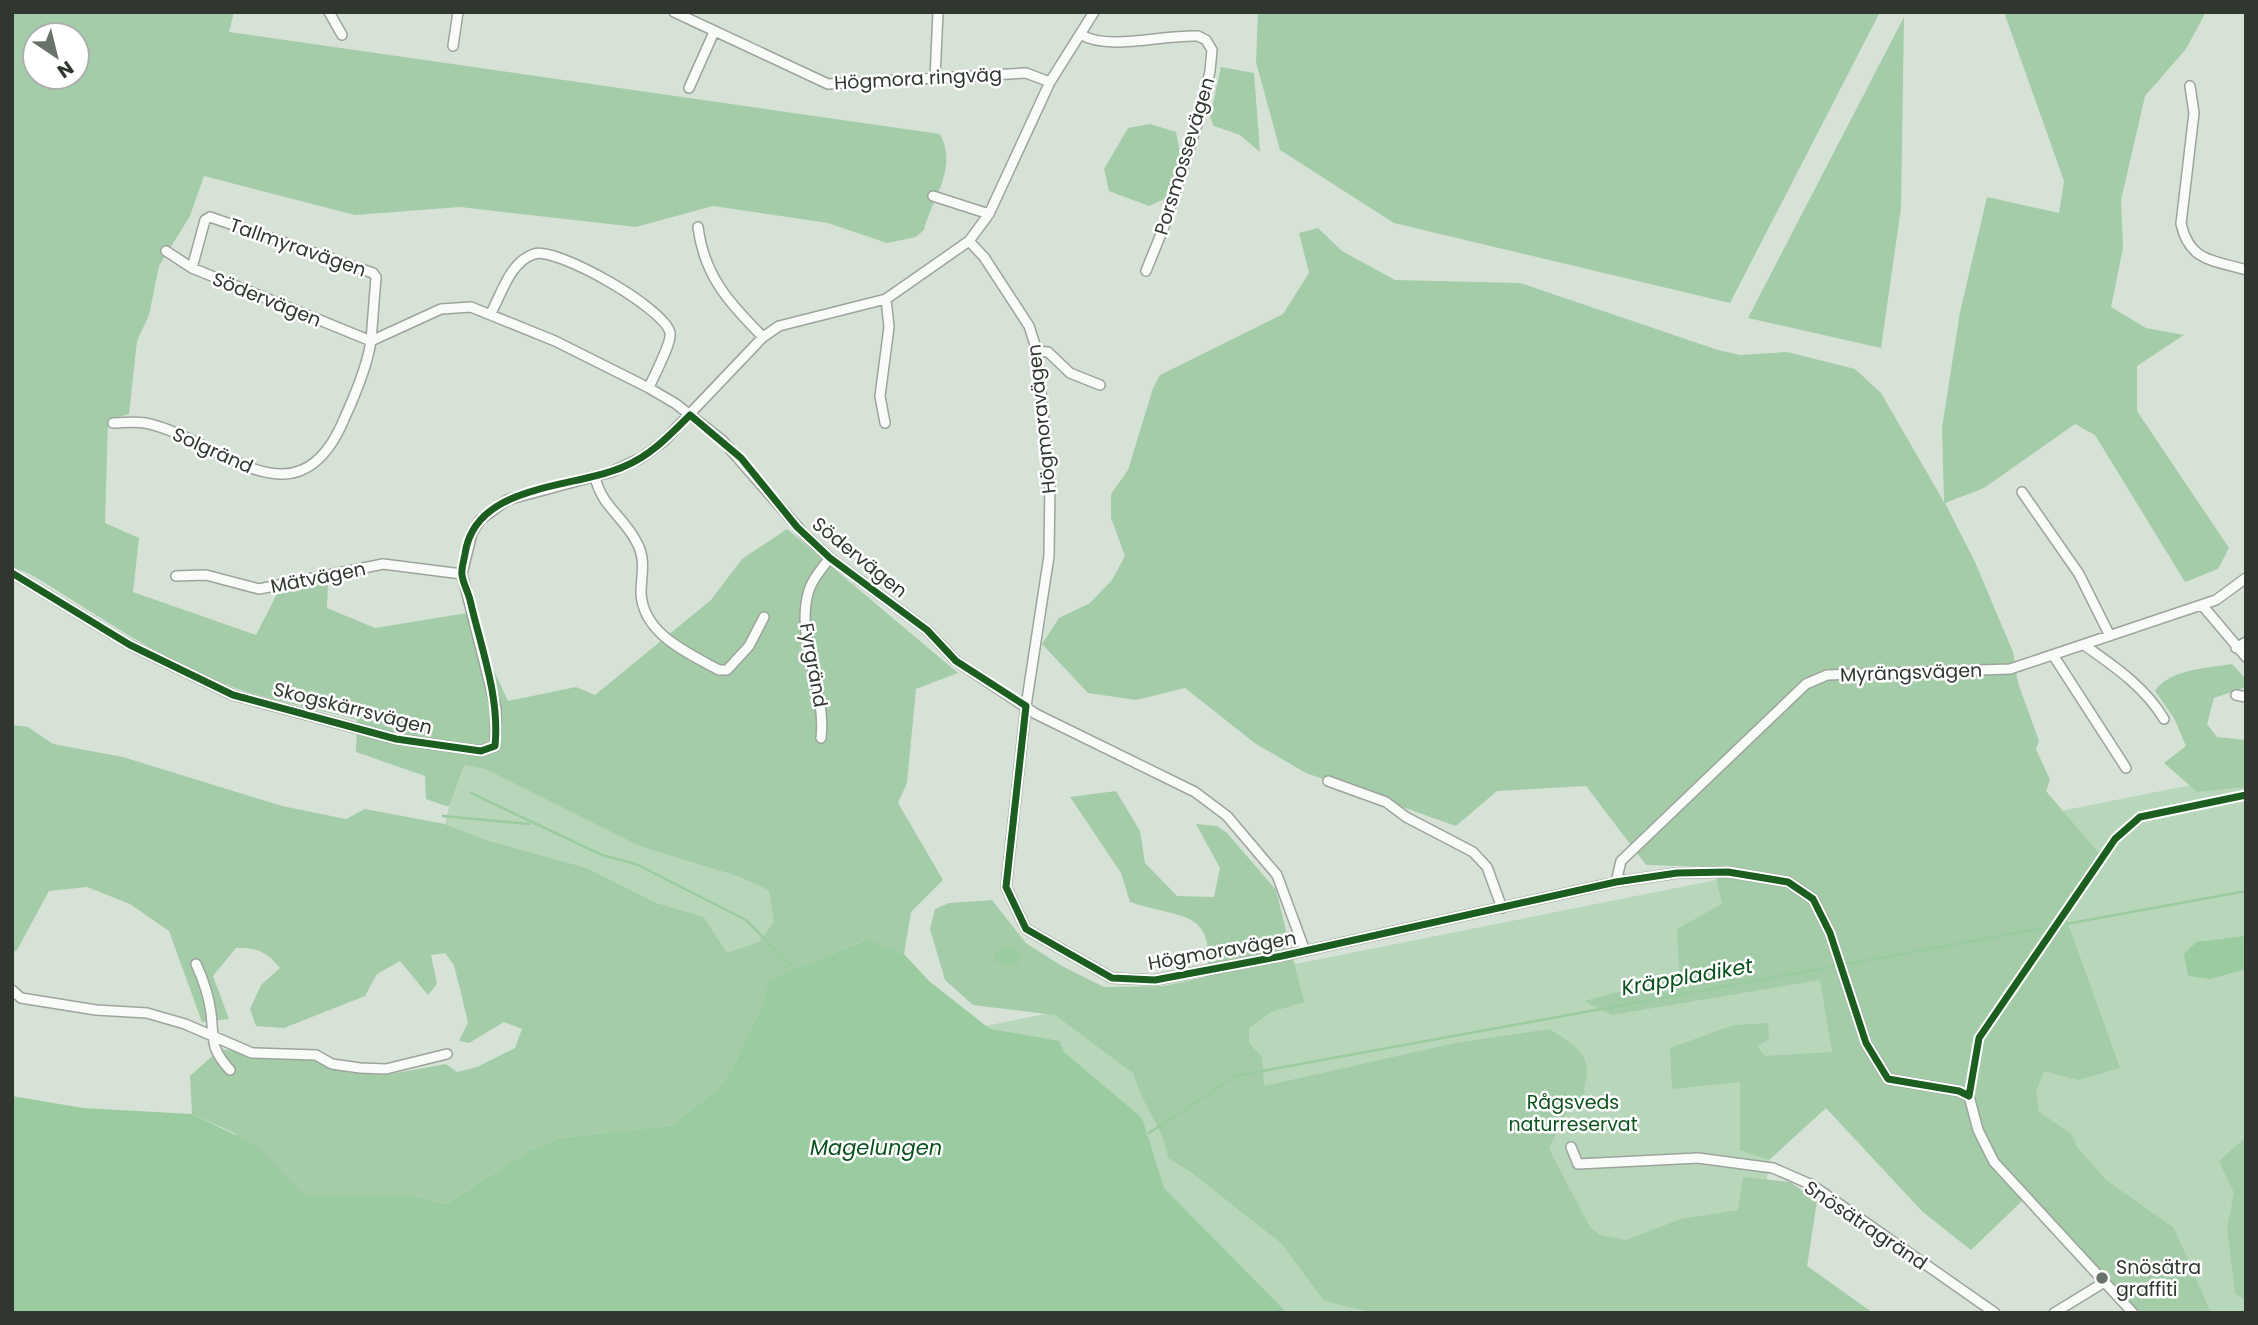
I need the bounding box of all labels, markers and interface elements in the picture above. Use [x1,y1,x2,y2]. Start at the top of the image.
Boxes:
north arrow [21,21,91,91]
text: N [52,54,79,85]
street label: Högmora ringväg [833,61,1003,96]
street label: Porsmossevägen [1148,74,1221,238]
street label: Tallmyravägen [226,211,370,284]
street label: Södervägen [208,265,325,334]
street label: Högmoravägen [1020,343,1063,495]
street label: Solgränd [168,421,257,480]
street label: Södervägen [806,511,913,604]
street label: Mätvägen [268,555,368,600]
street label: Fyrgränd [793,621,834,709]
street label: Myrängsvägen [1839,657,1983,688]
street label: Skogskärrsvägen [271,676,435,741]
street label: Högmoravägen [1146,924,1298,977]
water label: Kräppladiket [1619,951,1755,1002]
park label: Rågsveds naturreservat [1508,1089,1638,1138]
water label: Magelungen [810,1133,942,1162]
street label: Snösätragränd [1799,1174,1932,1277]
place label: Snösätra graffiti [2116,1254,2201,1303]
marker: Snösätra graffiti [2094,1270,2110,1286]

